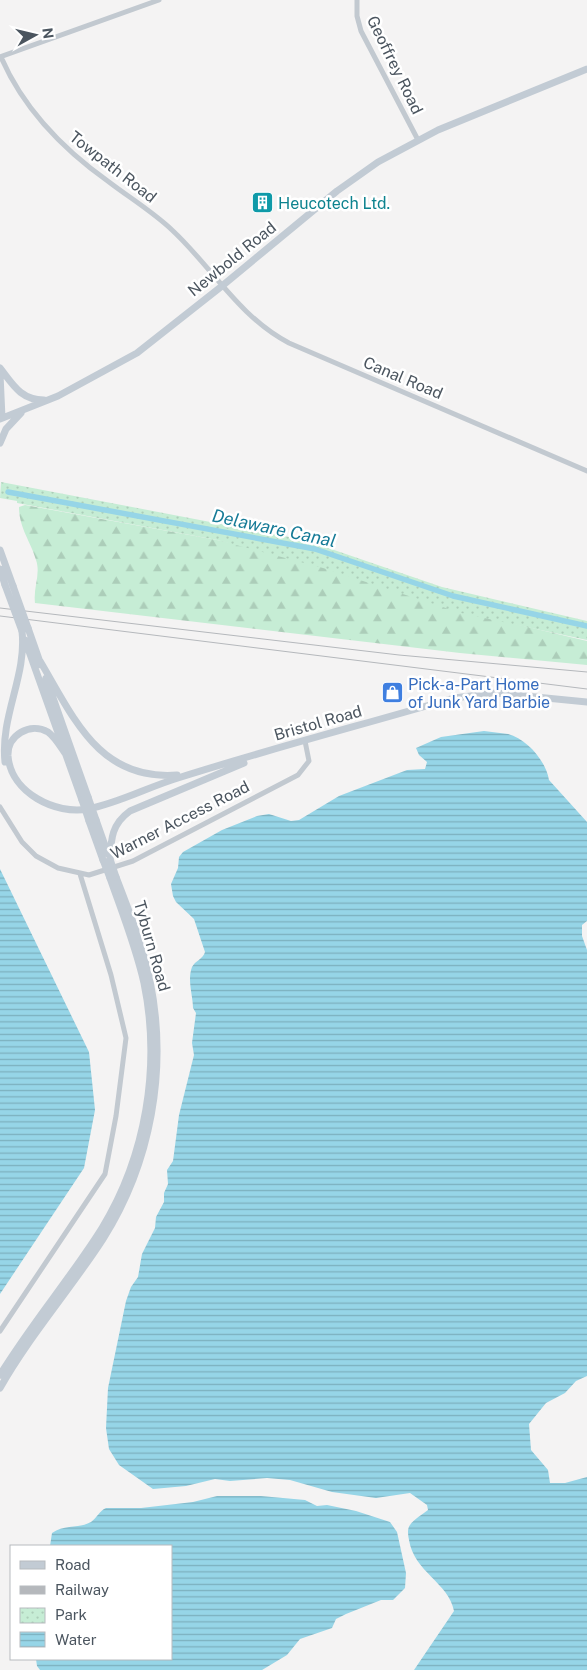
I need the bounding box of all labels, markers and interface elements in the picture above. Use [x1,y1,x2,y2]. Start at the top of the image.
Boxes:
north arrow [10,10,60,60]
street label: Geoffrey Road [363,13,427,117]
text: N [39,27,57,40]
street label: Towpath Road [66,127,160,207]
building icon: Heucotech Ltd. [250,191,274,215]
place label: Heucotech Ltd. [278,194,390,213]
street label: Newbold Road [184,218,280,300]
street label: Canal Road [360,353,446,403]
water label: Delaware Canal [210,505,338,551]
place label: Pick-a-Part Home of Junk Yard Barbie [408,675,550,712]
shop icon: Pick-a-Part Home of Junk Yard Barbie [380,681,404,705]
street label: Bristol Road [272,701,364,745]
street label: Warner Access Road [107,777,253,863]
street label: Tyburn Road [130,898,174,994]
legend [10,1545,172,1660]
text: Road [55,1556,91,1573]
text: Railway [55,1581,109,1598]
text: Park [55,1606,87,1623]
text: Water [55,1631,97,1648]

